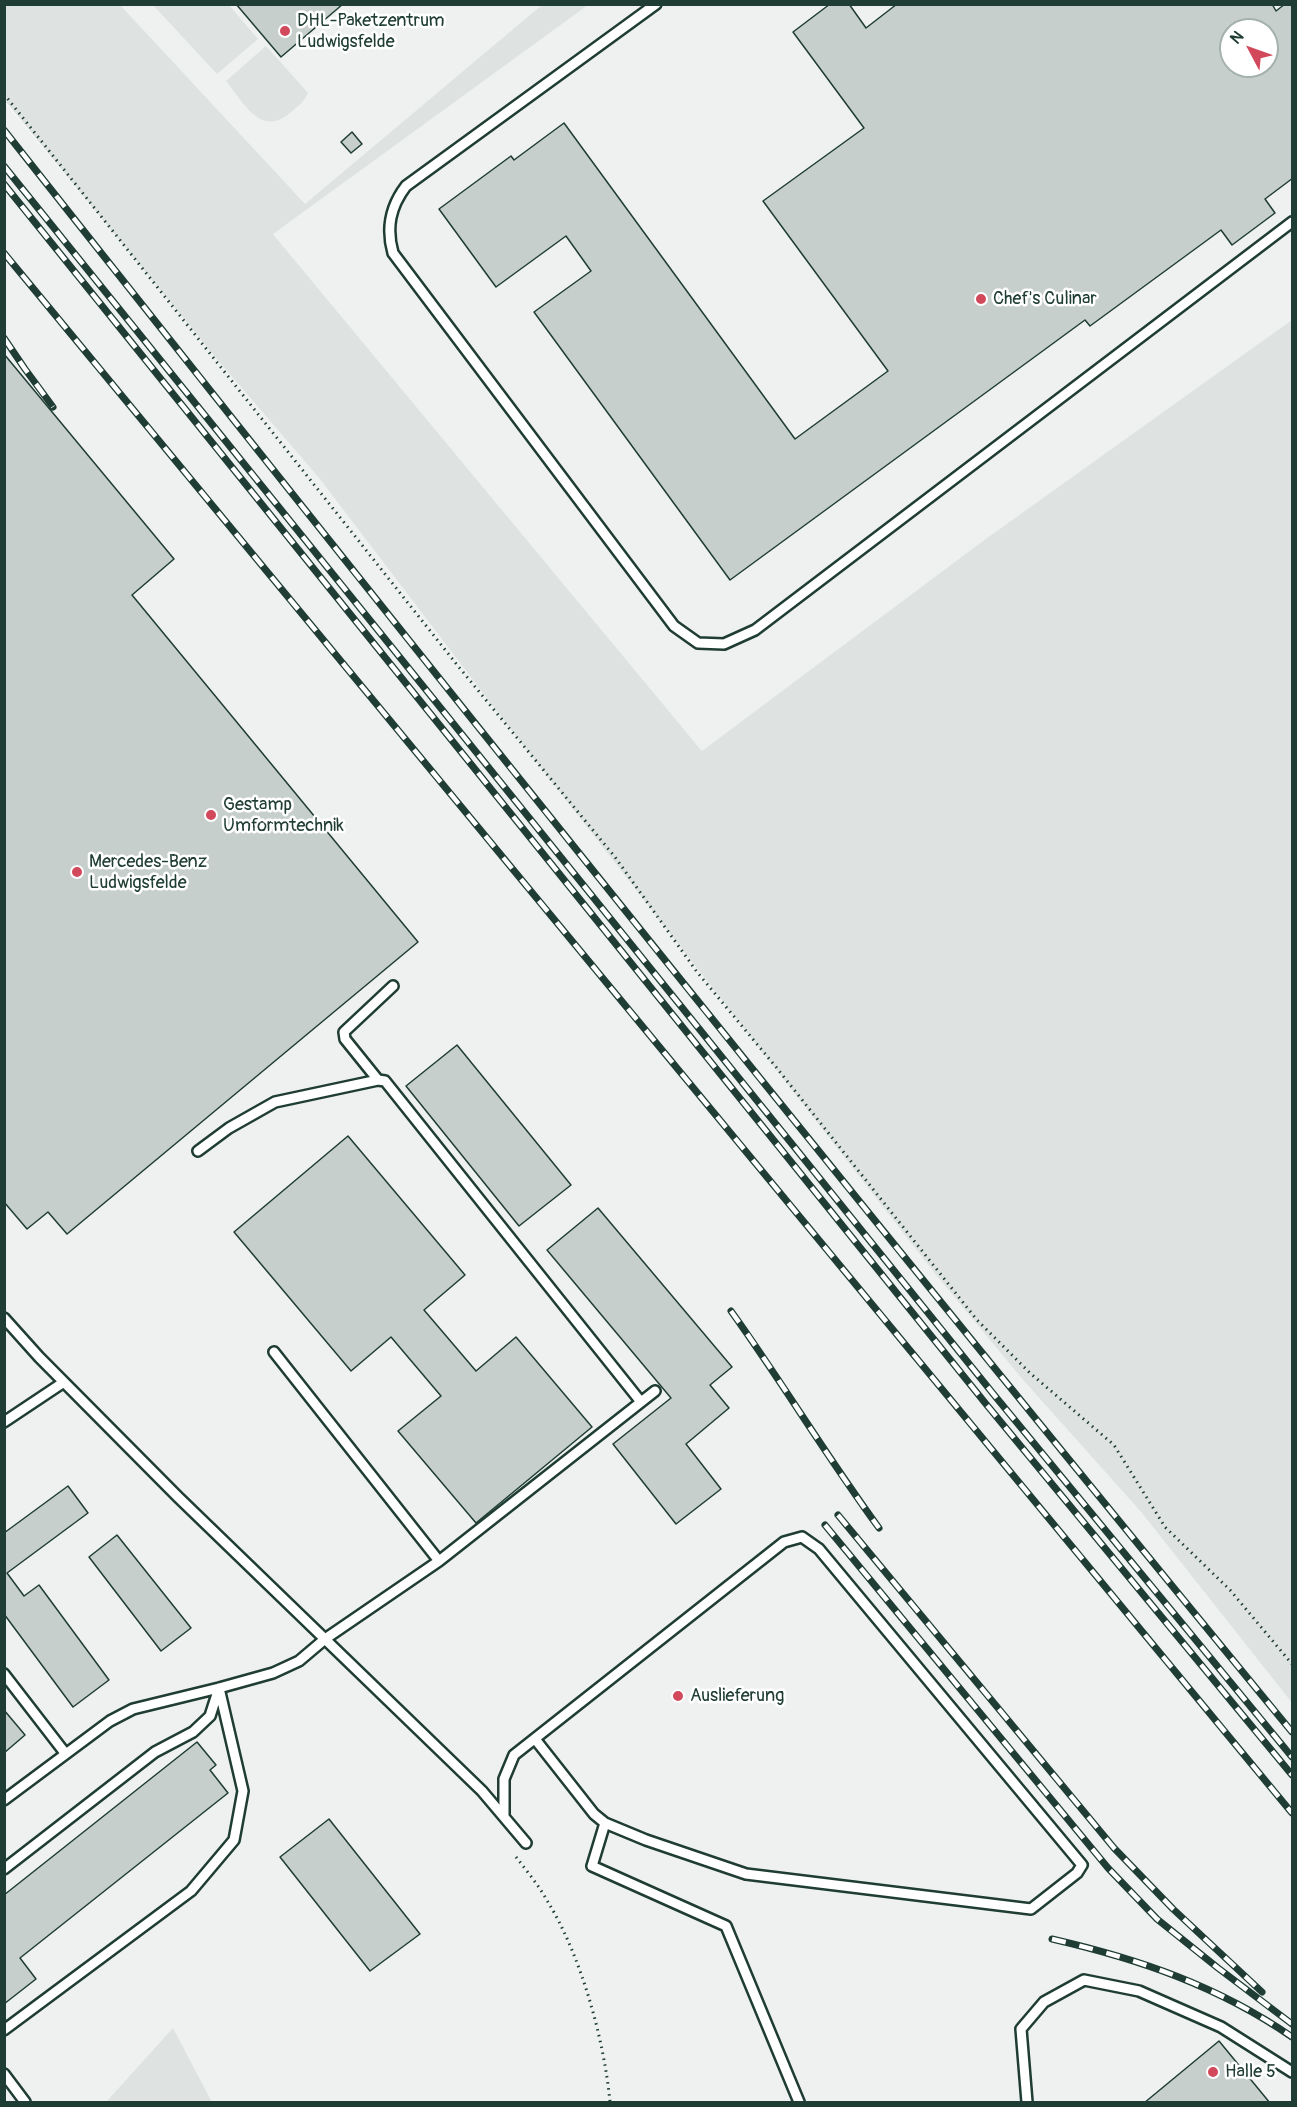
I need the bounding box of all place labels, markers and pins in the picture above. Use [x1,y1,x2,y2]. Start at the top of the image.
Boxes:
place label: DHL-Paketzentrum Ludwigsfelde [297,10,444,52]
marker: DHL-Paketzentrum Ludwigsfelde [278,24,292,38]
place label: Chef's Culinar [993,288,1097,310]
marker: Chef's Culinar [974,292,988,306]
place label: Gestamp Umformtechnik [223,794,344,836]
marker: Gestamp Umformtechnik [204,808,218,822]
place label: Mercedes-Benz Ludwigsfelde [89,851,207,894]
marker: Mercedes-Benz Ludwigsfelde [70,865,84,879]
place label: Auslieferung [690,1685,784,1707]
marker: Auslieferung [671,1689,685,1703]
place label: Halle 5 [1225,2061,1276,2083]
marker: Halle 5 [1206,2065,1220,2079]

